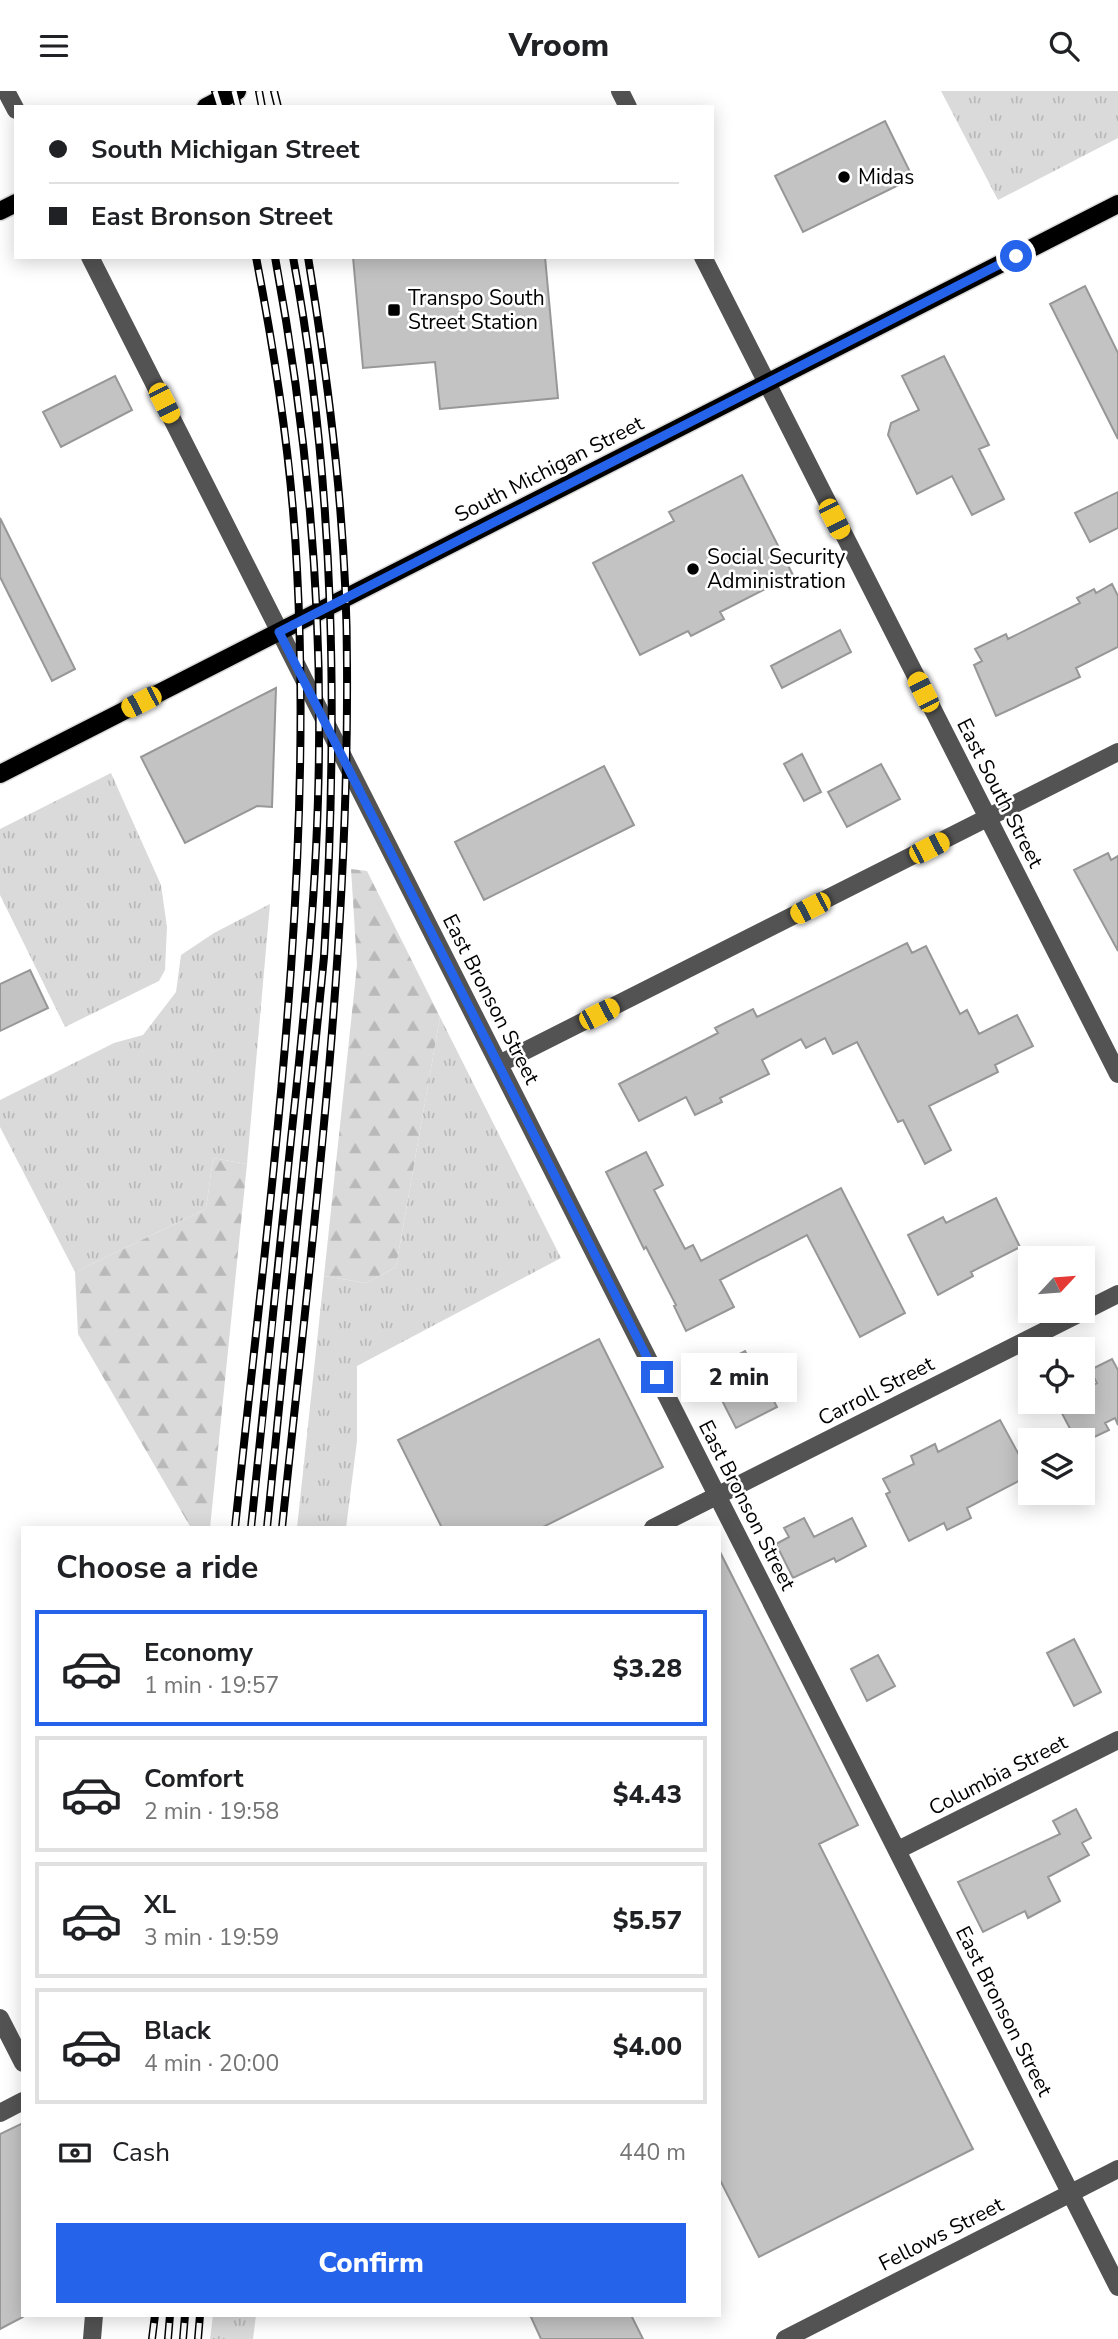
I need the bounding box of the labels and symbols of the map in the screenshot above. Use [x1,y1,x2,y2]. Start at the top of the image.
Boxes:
place label: Midas [858,163,914,191]
marker: Midas [836,169,852,185]
route start [1000,240,1032,272]
place label: Transpo South Street Station [408,284,545,336]
marker: Transpo South Street Station [386,302,402,318]
car [146,380,183,426]
street label: South Michigan Street [450,409,649,529]
car [816,496,853,542]
place label: Social Security Administration [707,543,846,595]
marker: Social Security Administration [685,561,701,577]
car [905,669,942,715]
car [118,683,165,721]
street label: East South Street [950,713,1050,873]
car [906,829,953,867]
car [787,889,834,927]
street label: East Bronson Street [436,909,546,1089]
car [576,995,623,1033]
north arrow [1018,1246,1096,1323]
street label: Carroll Street [813,1349,939,1432]
callout: 2 min [682,1353,797,1401]
route end [641,1361,673,1393]
street label: East Bronson Street [692,1415,802,1595]
street label: Columbia Street [924,1728,1073,1822]
street label: East Bronson Street [949,1921,1059,2101]
street label: Fellows Street [874,2190,1009,2277]

